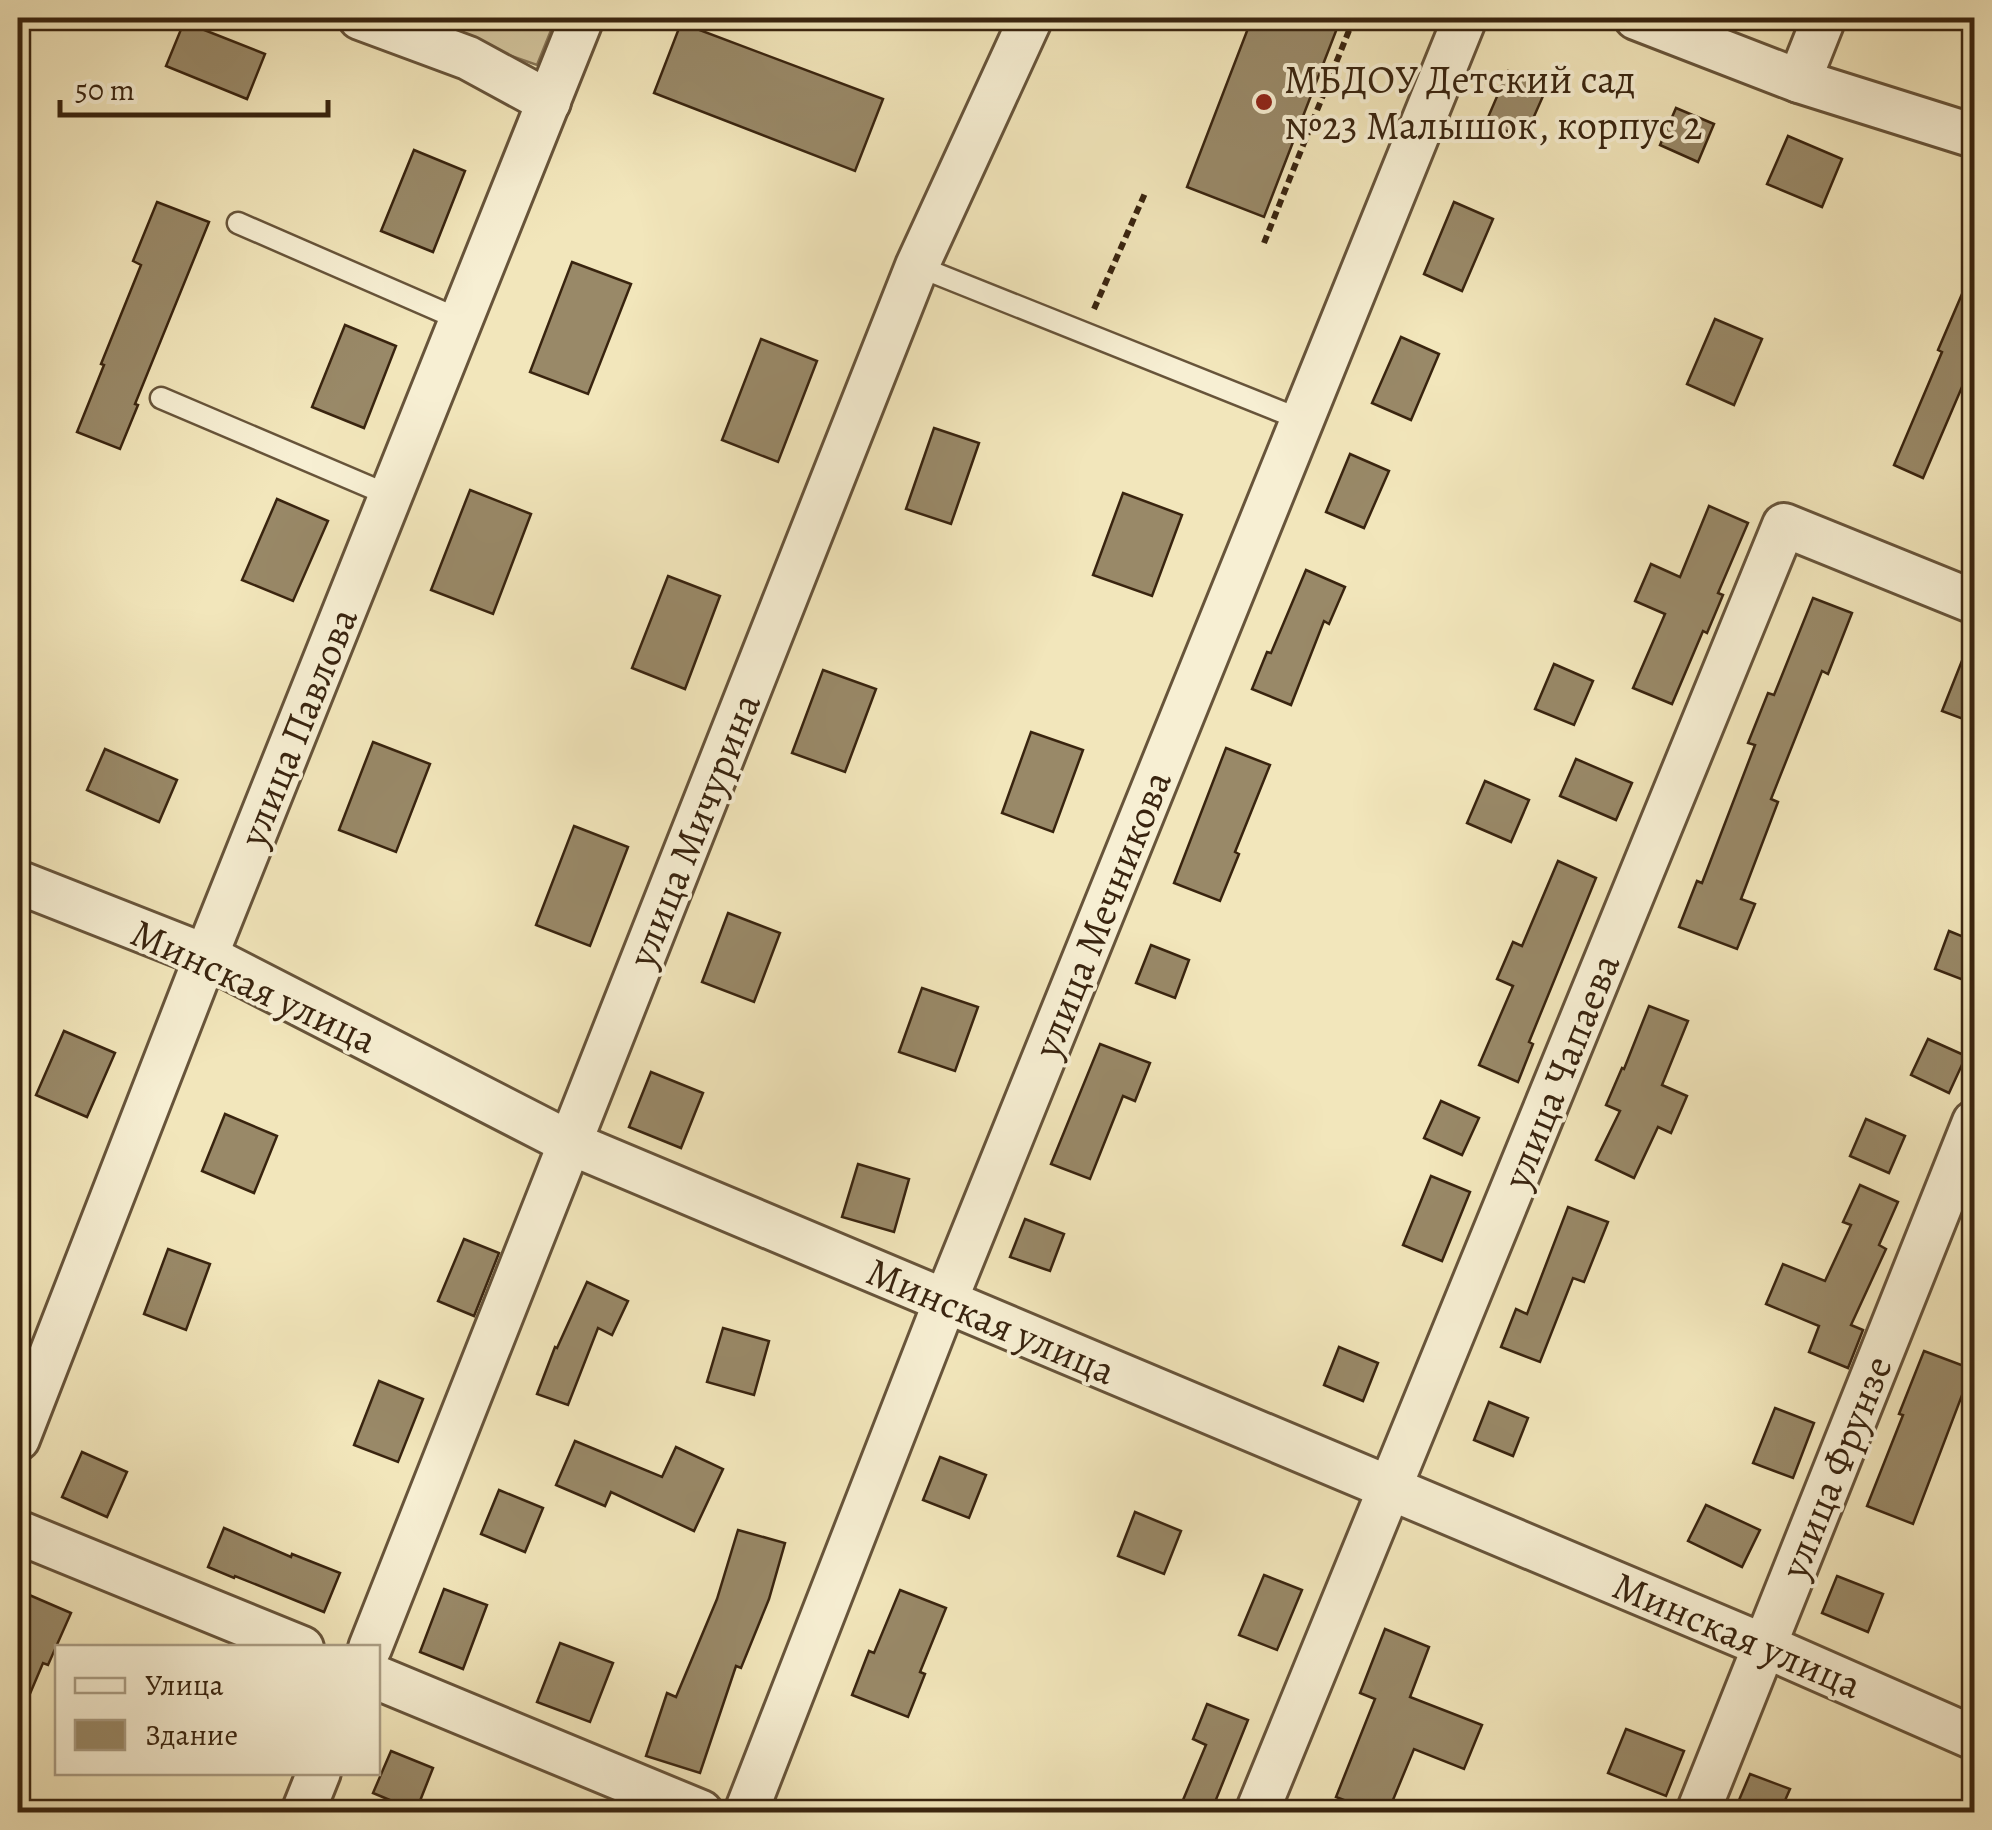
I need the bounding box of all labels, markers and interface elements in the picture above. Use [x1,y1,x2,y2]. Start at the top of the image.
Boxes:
place label: МБДОУ Детский сад №23 Малышок, корпус 2 [1284,52,1702,153]
scale bar [60,55,328,117]
text: 50 m [75,70,135,110]
marker: МБДОУ Детский сад №23 Малышок, корпус 2 [1253,91,1275,113]
street label: улица Павлова [225,599,371,855]
street label: улица Мичурина [614,685,774,976]
street label: улица Мечникова [1019,762,1185,1067]
street label: Минская улица [122,905,386,1067]
street label: улица Чапаева [1489,945,1633,1197]
street label: Минская улица [858,1244,1124,1398]
street label: улица Фрунзе [1766,1348,1906,1587]
street label: Минская улица [1604,1558,1870,1712]
legend [55,1645,380,1775]
text: Улица [145,1665,224,1705]
text: Здание [145,1715,238,1755]

